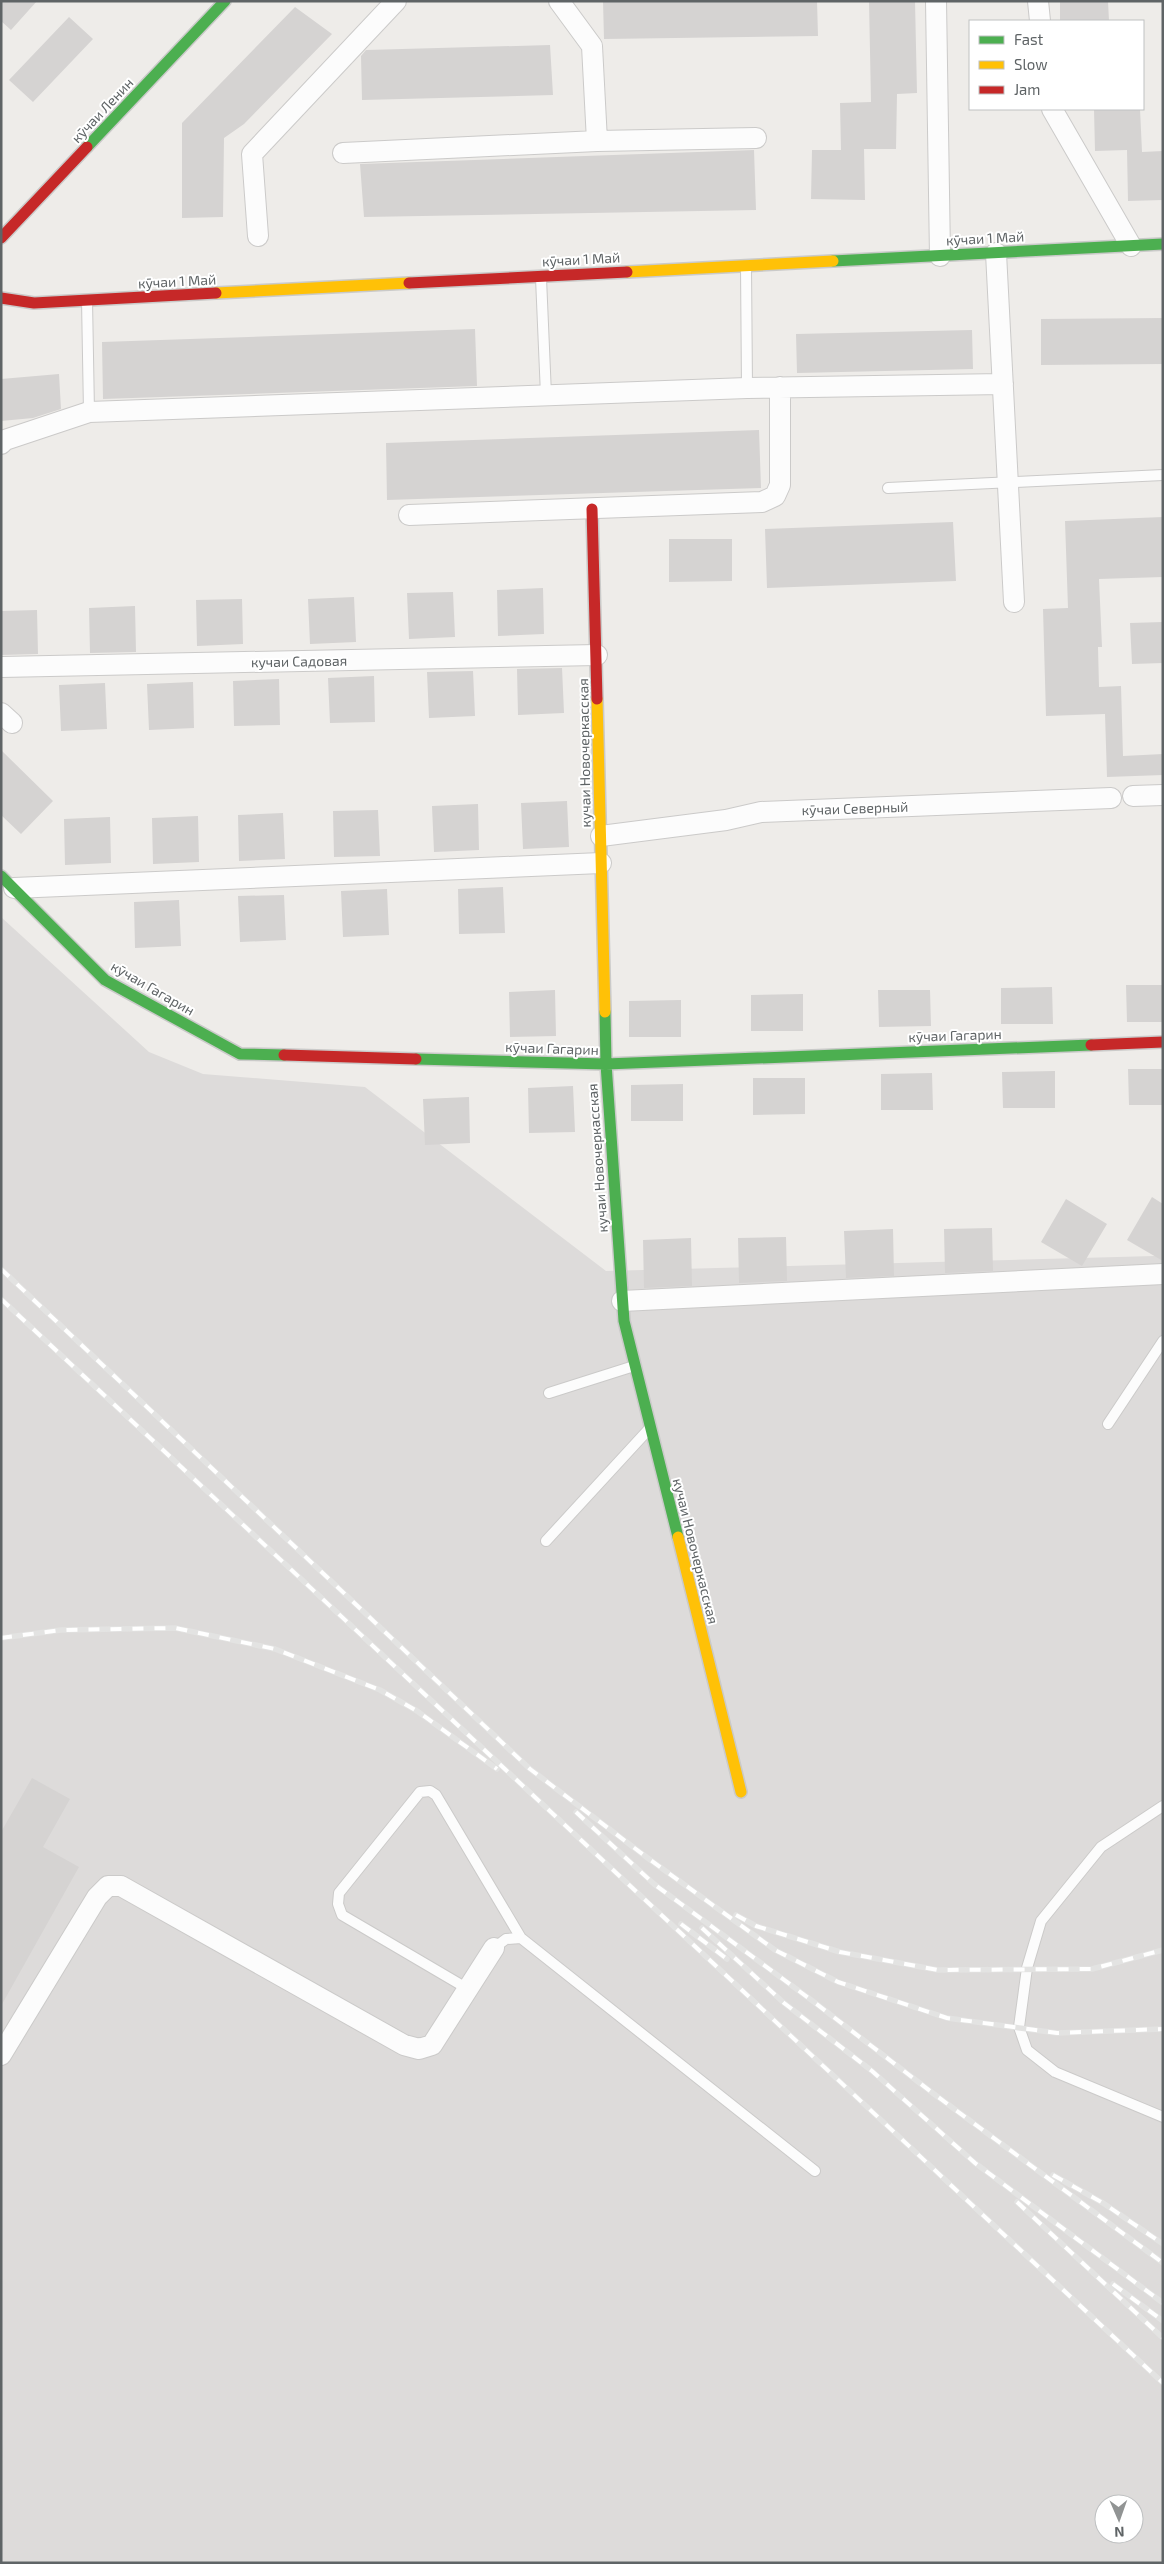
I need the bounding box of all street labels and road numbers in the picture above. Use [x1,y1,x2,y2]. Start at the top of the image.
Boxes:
street label: кӯчаи Ленин [68,74,136,146]
street label: кӯчаи 1 Май [945,227,1025,249]
street label: кӯчаи 1 Май [541,248,621,270]
street label: кӯчаи 1 Май [137,270,217,292]
street label: кучаи Садовая [251,652,347,670]
street label: кучаи Новочеркасская [574,678,594,828]
street label: кӯчаи Северный [801,798,909,818]
street label: кӯчаи Гагарин [108,957,198,1019]
street label: кӯчаи Гагарин [908,1025,1002,1045]
street label: кӯчаи Гагарин [505,1038,599,1058]
street label: кучаи Новочеркасская [583,1083,611,1233]
street label: кучаи Новочеркасская [670,1476,722,1626]

